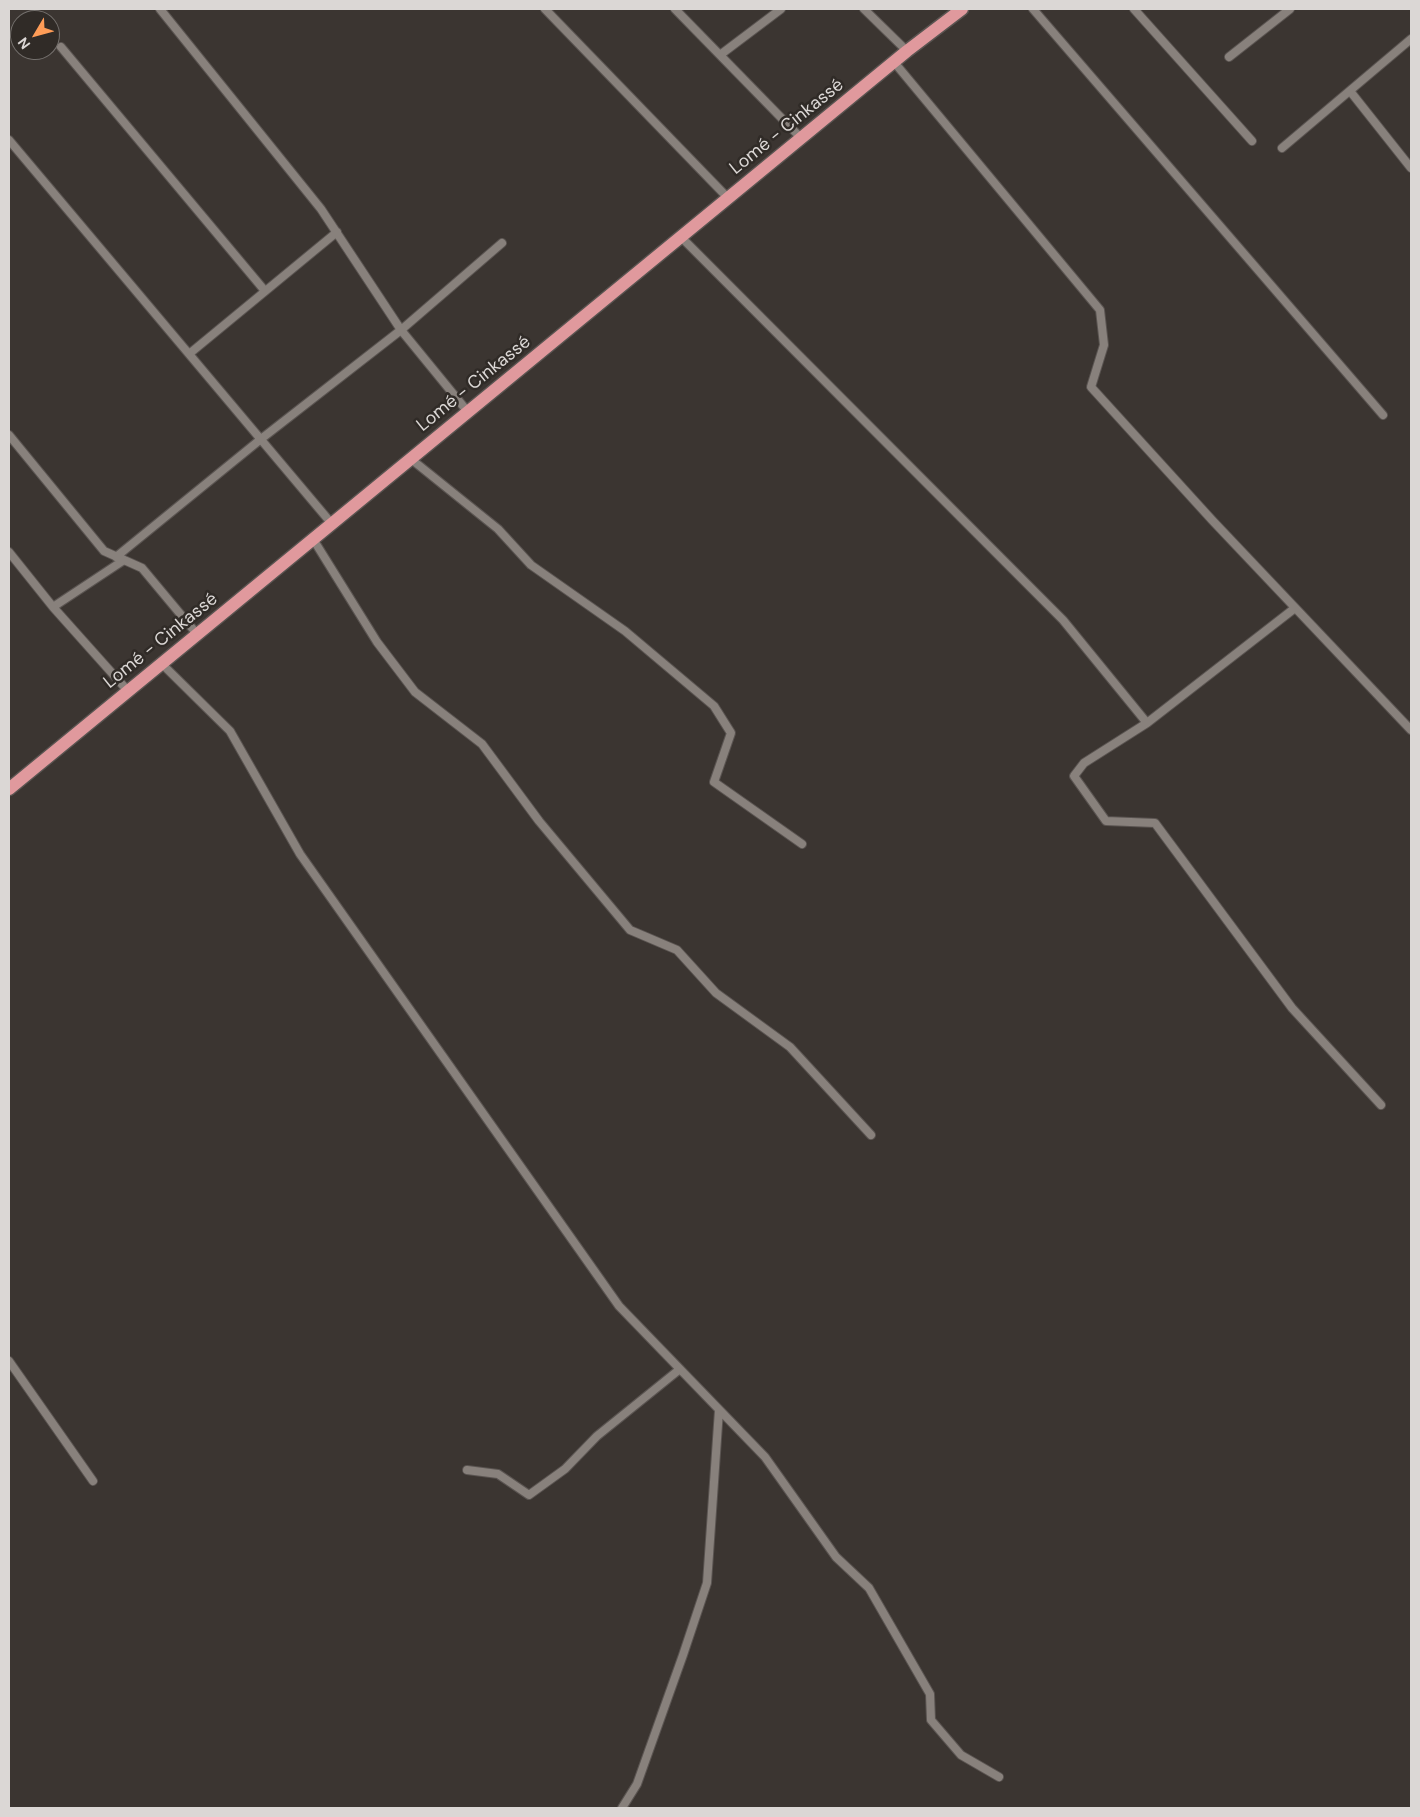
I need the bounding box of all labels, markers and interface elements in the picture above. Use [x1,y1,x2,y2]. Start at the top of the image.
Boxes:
north arrow [10,10,60,60]
text: N [14,34,34,53]
street label: Lomé - Cinkassé [726,75,848,179]
street label: Lomé - Cinkassé [413,332,535,436]
street label: Lomé - Cinkassé [100,589,222,693]

